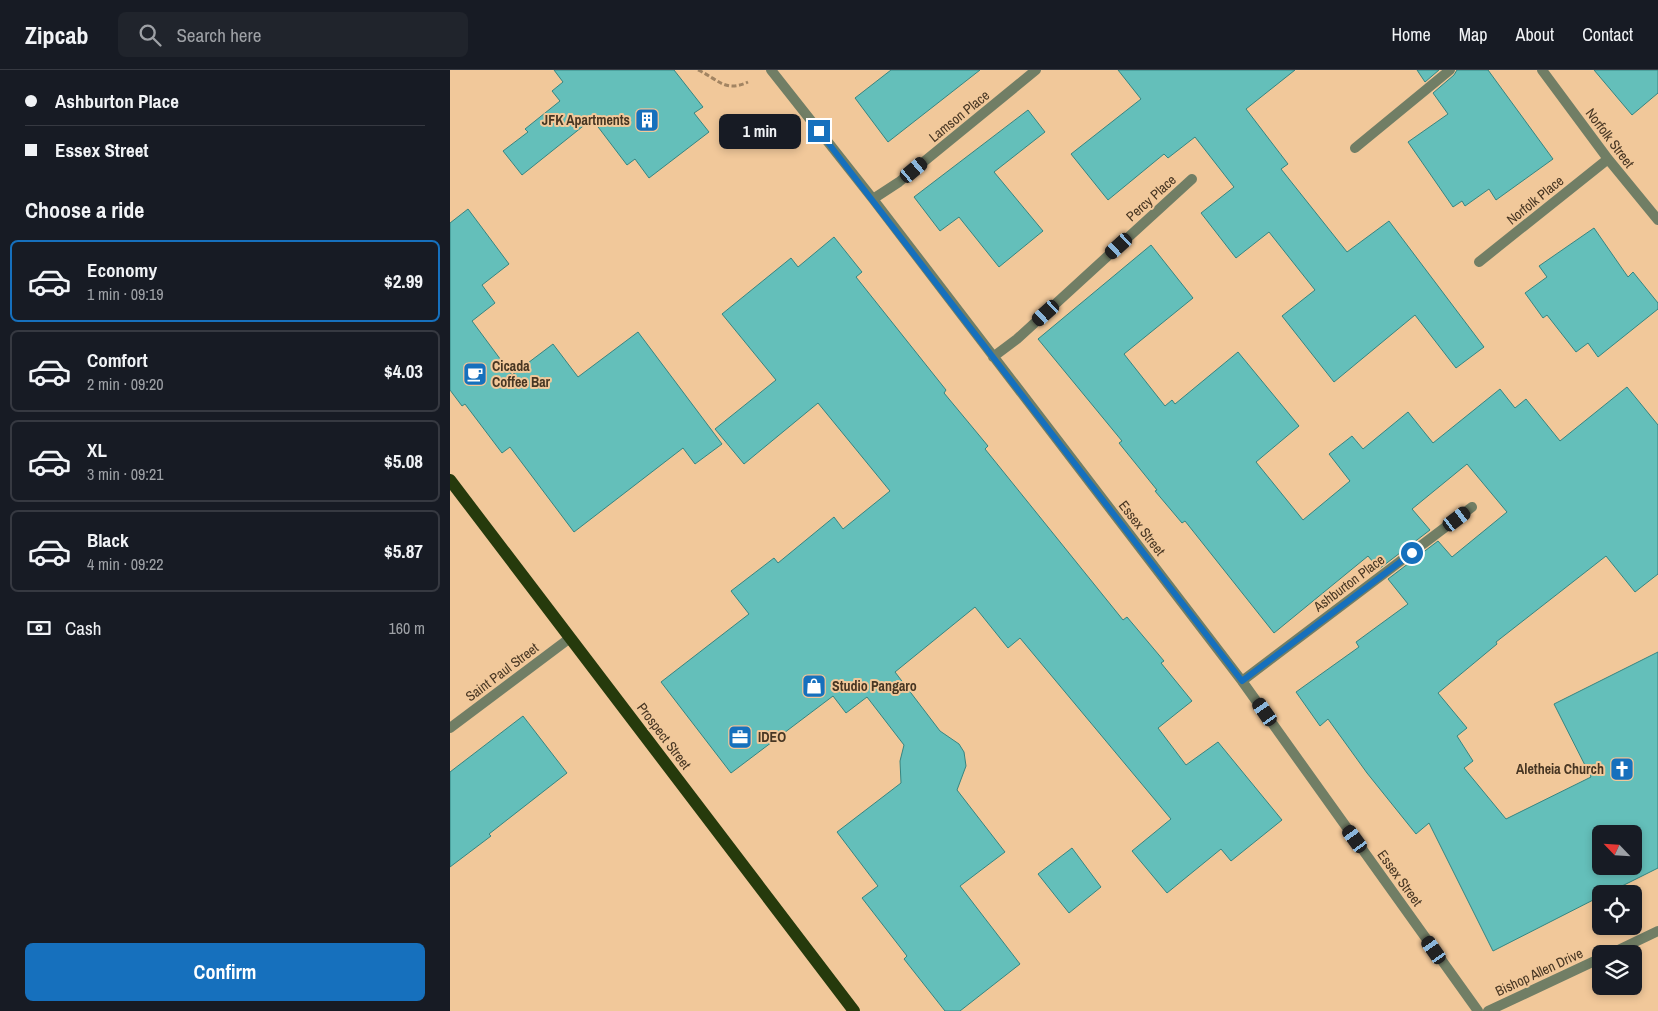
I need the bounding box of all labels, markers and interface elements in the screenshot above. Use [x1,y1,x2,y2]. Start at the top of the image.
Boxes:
search box [118,12,468,57]
text: Zipcab [25,19,88,51]
icon: search [136,21,164,49]
text: Search here [176,22,261,48]
text: Home [1391,22,1431,47]
text: Map [1459,22,1488,47]
text: About [1516,22,1554,47]
text: Contact [1582,22,1633,47]
street label: Lamson Place [925,86,993,146]
text: Ashburton Place [55,88,179,114]
street label: Norfolk Street [1582,105,1638,171]
building icon: JFK Apartments [634,107,660,133]
place label: JFK Apartments [542,111,630,129]
callout: 1 min [719,114,802,148]
text: 1 min [743,120,777,142]
route end [808,120,830,142]
text: Essex Street [55,137,149,163]
car [897,155,930,185]
street label: Percy Place [1122,171,1180,225]
street label: Norfolk Place [1503,172,1567,228]
text: Choose a ride [25,195,144,225]
car [1102,230,1135,262]
text: Economy [87,257,157,283]
icon: car [27,259,72,304]
text: $2.99 [384,268,423,294]
text: 1 min · 09:19 [87,283,164,305]
car [1029,297,1062,329]
text: Comfort [87,347,148,373]
icon: car [27,349,72,394]
place label: Cicada Coffee Bar [492,357,551,391]
text: $4.03 [384,358,423,384]
cafe icon: Cicada Coffee Bar [462,361,488,387]
text: 2 min · 09:20 [87,373,164,395]
text: XL [87,437,107,463]
icon: car [27,439,72,484]
text: $5.08 [384,448,423,474]
text: 3 min · 09:21 [87,463,164,485]
street label: Essex Street [1115,497,1169,559]
car [1440,504,1473,534]
text: Black [87,527,129,553]
icon: car [27,529,72,574]
text: $5.87 [384,538,423,564]
route start [1401,542,1423,564]
street label: Ashburton Place [1309,550,1388,616]
text: 4 min · 09:22 [87,553,164,575]
icon: cash [25,614,53,642]
text: Cash [65,615,101,641]
text: 160 m [389,617,425,639]
street label: Saint Paul Street [462,639,542,705]
shop icon: Studio Pangaro [801,673,827,699]
place label: Studio Pangaro [832,677,917,695]
car [1250,695,1279,729]
street label: Prospect Street [633,699,695,773]
office icon: IDEO [727,724,753,750]
place label: IDEO [758,728,786,746]
church icon: Aletheia Church [1609,756,1635,782]
place label: Aletheia Church [1516,760,1604,778]
car [1340,822,1369,856]
north arrow [1592,825,1642,875]
map controls [1592,825,1642,995]
street label: Essex Street [1374,846,1426,910]
button: locate [1592,885,1642,935]
car [1419,933,1448,967]
button: Confirm [25,943,425,1001]
street label: Bishop Allen Drive [1492,944,1586,1000]
button: layers [1592,945,1642,995]

